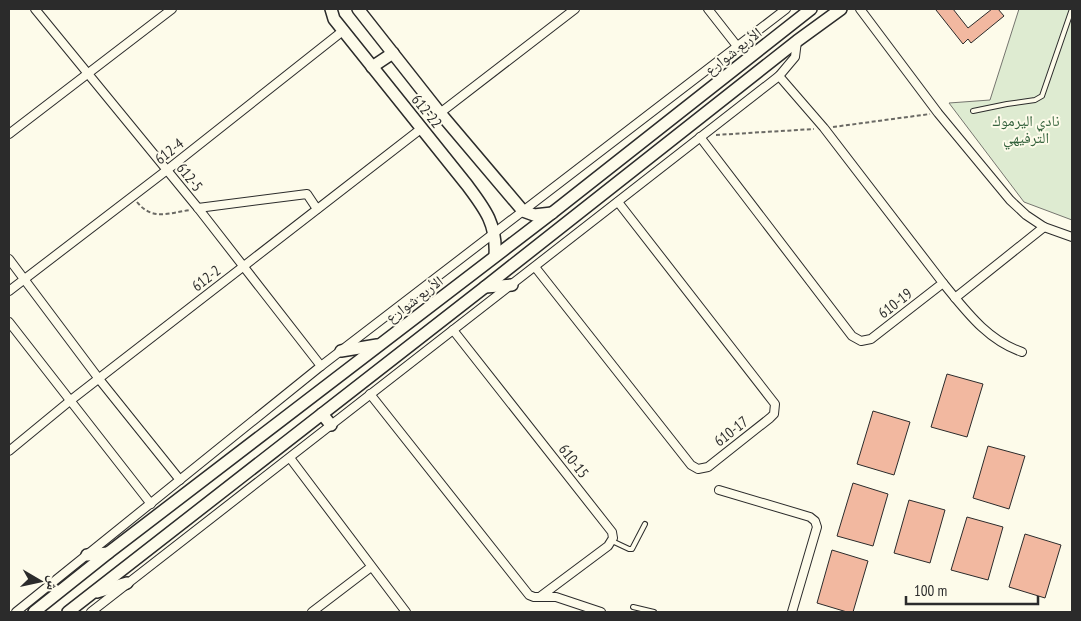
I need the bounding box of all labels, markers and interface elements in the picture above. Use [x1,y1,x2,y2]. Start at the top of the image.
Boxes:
street label: الأربع شوارع [701,23,766,80]
street label: 612-22 [408,90,446,132]
park label: نادي اليرموك الترفيهي [992,111,1060,149]
street label: 612-4 [151,134,187,168]
street label: 612-5 [173,159,207,195]
street label: 612-2 [188,261,224,295]
street label: الأربع شوارع [382,271,447,328]
street label: 610-19 [874,284,916,322]
street label: 610-17 [710,412,752,450]
street label: 610-15 [555,440,593,482]
north arrow [15,556,65,606]
text: ش [43,574,63,592]
scale bar [906,574,1038,606]
text: 100 m [914,581,947,600]

